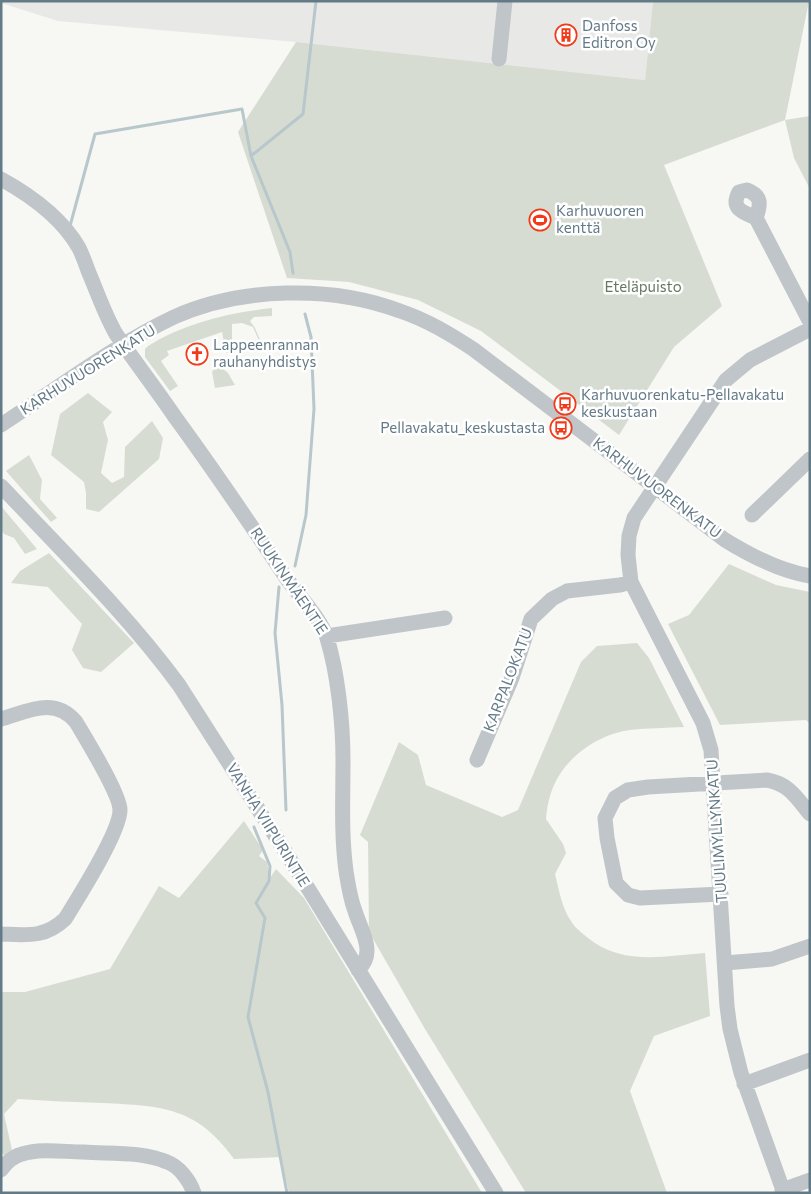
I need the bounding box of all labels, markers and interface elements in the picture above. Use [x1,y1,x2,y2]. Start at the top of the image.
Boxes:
place label: Danfoss Editron Oy [582,16,656,51]
building icon: Danfoss Editron Oy [554,23,578,47]
place label: Karhuvuoren kenttä [556,201,644,236]
sports icon: Karhuvuoren kenttä [528,208,552,232]
park label: Eteläpuisto [604,277,682,295]
street label: KARHUVUORENKATU [17,320,158,418]
place label: Lappeenrannan rauhanyhdistys [213,335,319,370]
church icon: Lappeenrannan rauhanyhdistys [185,342,209,366]
place label: Karhuvuorenkatu-Pellavakatu keskustaan [581,385,784,420]
bus stop icon: Karhuvuorenkatu-Pellavakatu keskustaan [553,392,577,416]
bus stop icon: Pellavakatu_keskustasta [549,416,573,440]
place label: Pellavakatu_keskustasta [380,418,545,436]
street label: KARHUVUORENKATU [590,433,725,541]
street label: RUUKINMÄENTIE [247,524,332,637]
street label: KARPALOKATU [479,625,535,734]
street label: VANHA VIIPURINTIE [223,759,314,890]
street label: TUULIMYLLYNKATU [702,759,730,903]

